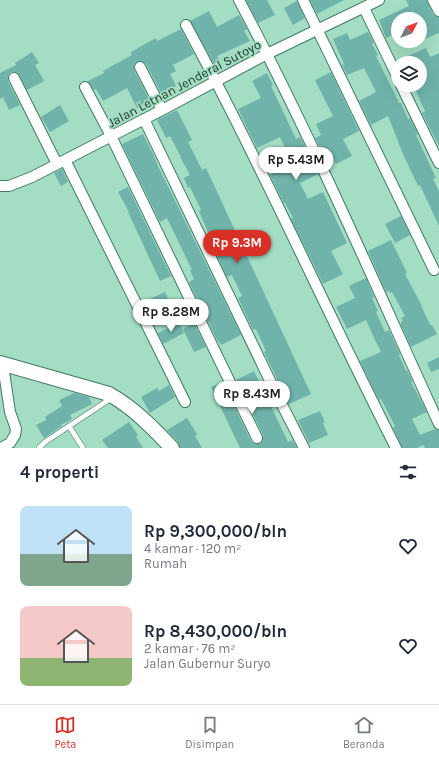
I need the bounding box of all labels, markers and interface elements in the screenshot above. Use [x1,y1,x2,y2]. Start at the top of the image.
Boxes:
north arrow [391,12,427,48]
map controls [391,12,427,92]
street label: Jalan Letnan Jenderal Sutoyo [105,37,263,130]
button: layers [391,56,427,92]
pin: Rp 5.43M [255,147,337,181]
text: Rp 5.43M [267,152,325,167]
pin: Rp 9.3M [200,230,274,264]
text: Rp 9.3M [212,235,262,250]
pin: Rp 8.28M [130,299,212,333]
text: Rp 8.28M [142,304,200,319]
pin: Rp 8.43M [211,381,293,415]
text: Rp 8.43M [223,386,281,401]
icon: filters [397,461,419,483]
text: 4 properti [20,462,99,482]
text: Rp 9,300,000/bln [144,521,287,541]
icon: home [52,522,100,570]
icon: heart [397,535,419,557]
text: 4 kamar · 120 m² [144,541,241,556]
text: Rumah [144,556,187,571]
text: Rp 8,430,000/bln [144,621,287,641]
icon: home [52,622,100,670]
icon: heart [397,635,419,657]
text: 2 kamar · 76 m² [144,641,236,656]
text: Jalan Gubernur Suryo [144,656,271,671]
tab: Peta [54,714,76,751]
tab: Disimpan [185,714,234,751]
tab: Beranda [343,714,385,751]

